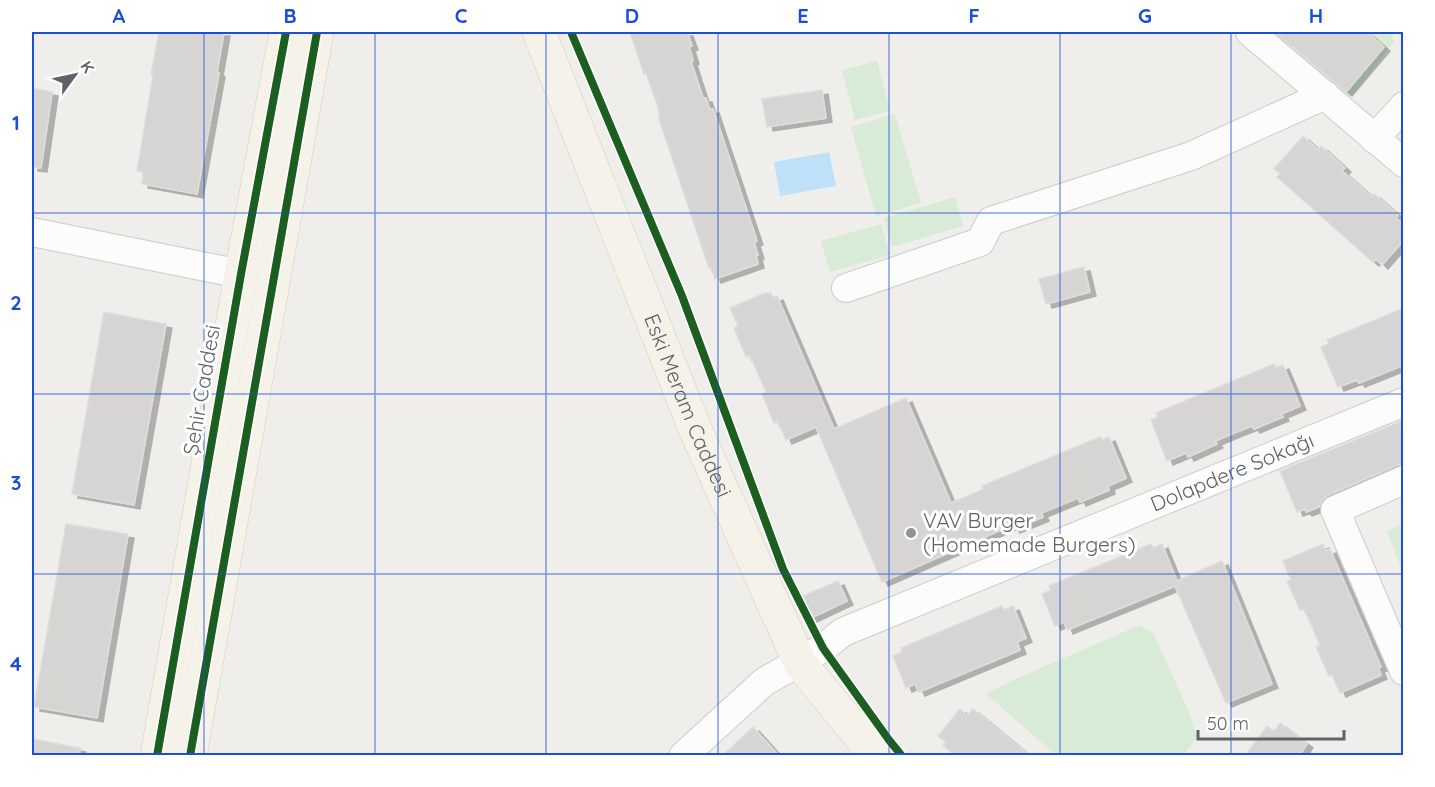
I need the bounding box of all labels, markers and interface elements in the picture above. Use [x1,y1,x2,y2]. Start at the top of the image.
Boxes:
text: A [113,3,126,28]
text: B [283,3,297,28]
text: C [455,3,468,28]
text: D [625,3,639,28]
text: E [797,3,809,28]
text: F [968,3,980,28]
text: G [1138,3,1152,28]
text: H [1309,3,1323,28]
north arrow [45,45,105,105]
text: K [76,57,99,77]
text: 1 [12,110,20,135]
text: 2 [10,290,22,315]
street label: Eski Meram Caddesi [639,310,738,501]
street label: Şehir Caddesi [177,323,225,457]
street label: Dolapdere Sokağı [1146,426,1317,517]
text: 3 [11,470,21,495]
place label: VAV Burger (Homemade Burgers) [923,507,1136,557]
marker: VAV Burger (Homemade Burgers) [904,526,918,540]
text: 4 [10,651,22,676]
scale bar [1198,703,1344,741]
text: 50 m [1207,712,1249,735]

